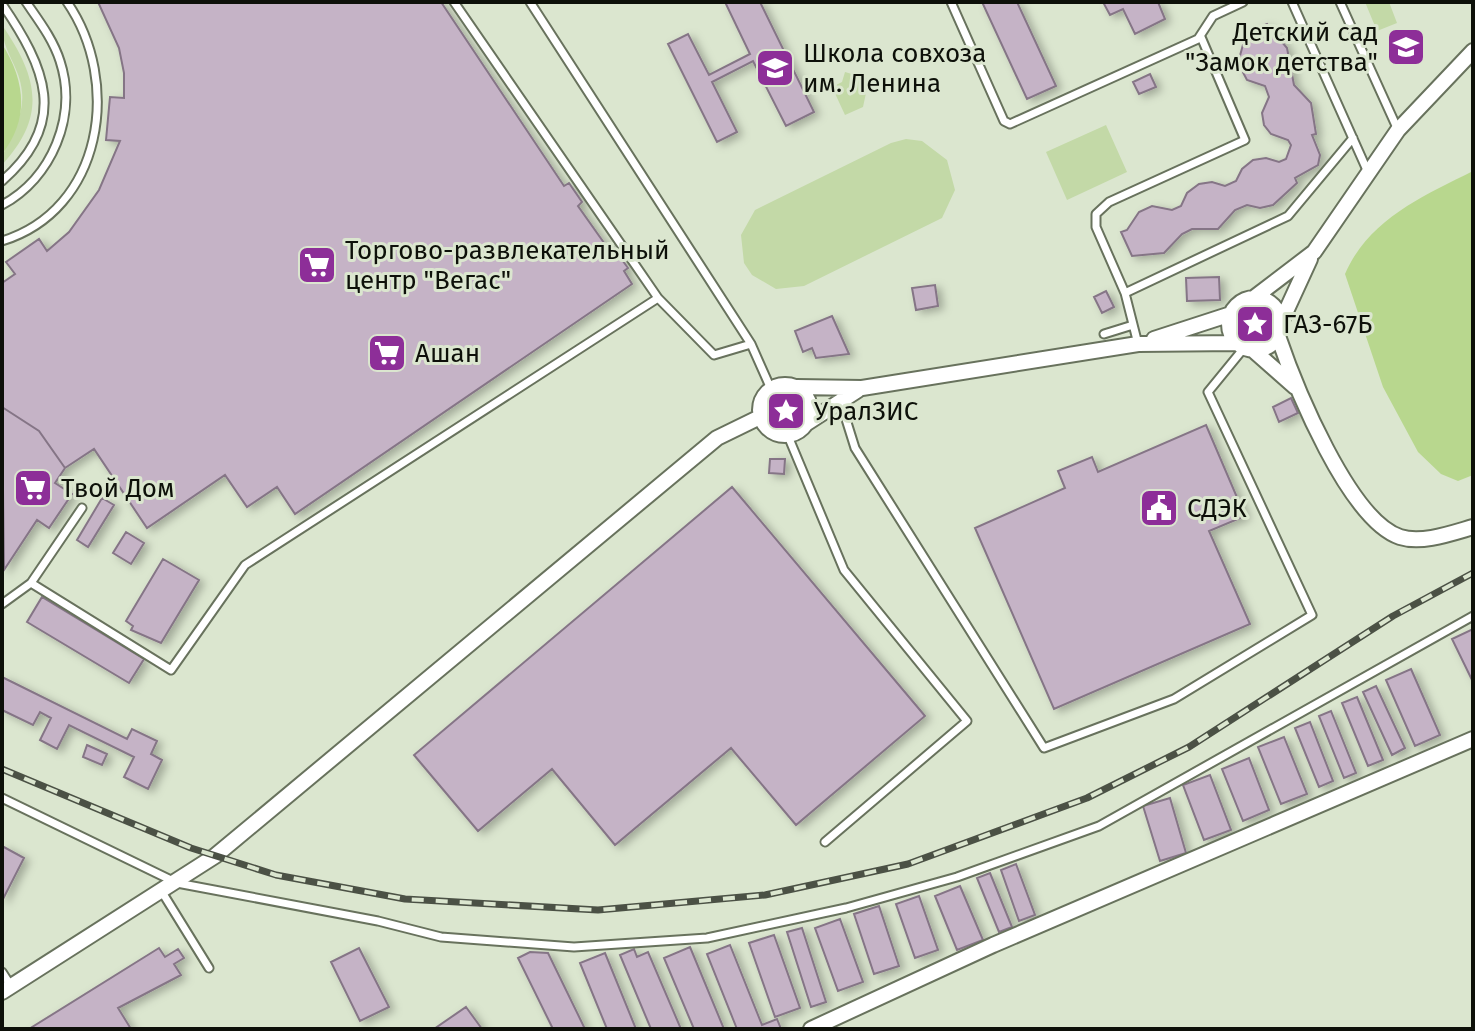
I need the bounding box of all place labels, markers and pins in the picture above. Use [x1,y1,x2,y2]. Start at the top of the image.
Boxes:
place label: Детский сад "Замок детства" [1185,17,1378,78]
school or university icon: Детский сад "Замок детства" [1385,26,1427,68]
place label: Школа совхоза им. Ленина [803,38,986,99]
school or university icon: Школа совхоза им. Ленина [754,47,796,89]
place label: Торгово-развлекательный центр "Вегас" [345,235,670,296]
supermarket icon: Торгово-развлекательный центр "Вегас" [296,244,338,286]
place icon: ГАЗ-67Б [1234,303,1276,345]
place label: ГАЗ-67Б [1283,309,1372,340]
supermarket icon: Ашан [366,332,408,374]
place label: Ашан [415,338,480,369]
place icon: УралЗИС [765,390,807,432]
place label: УралЗИС [814,396,919,427]
supermarket icon: Твой Дом [12,467,54,509]
place label: Твой Дом [61,473,174,504]
public building icon: СДЭК [1138,487,1180,529]
place label: СДЭК [1187,493,1247,524]

